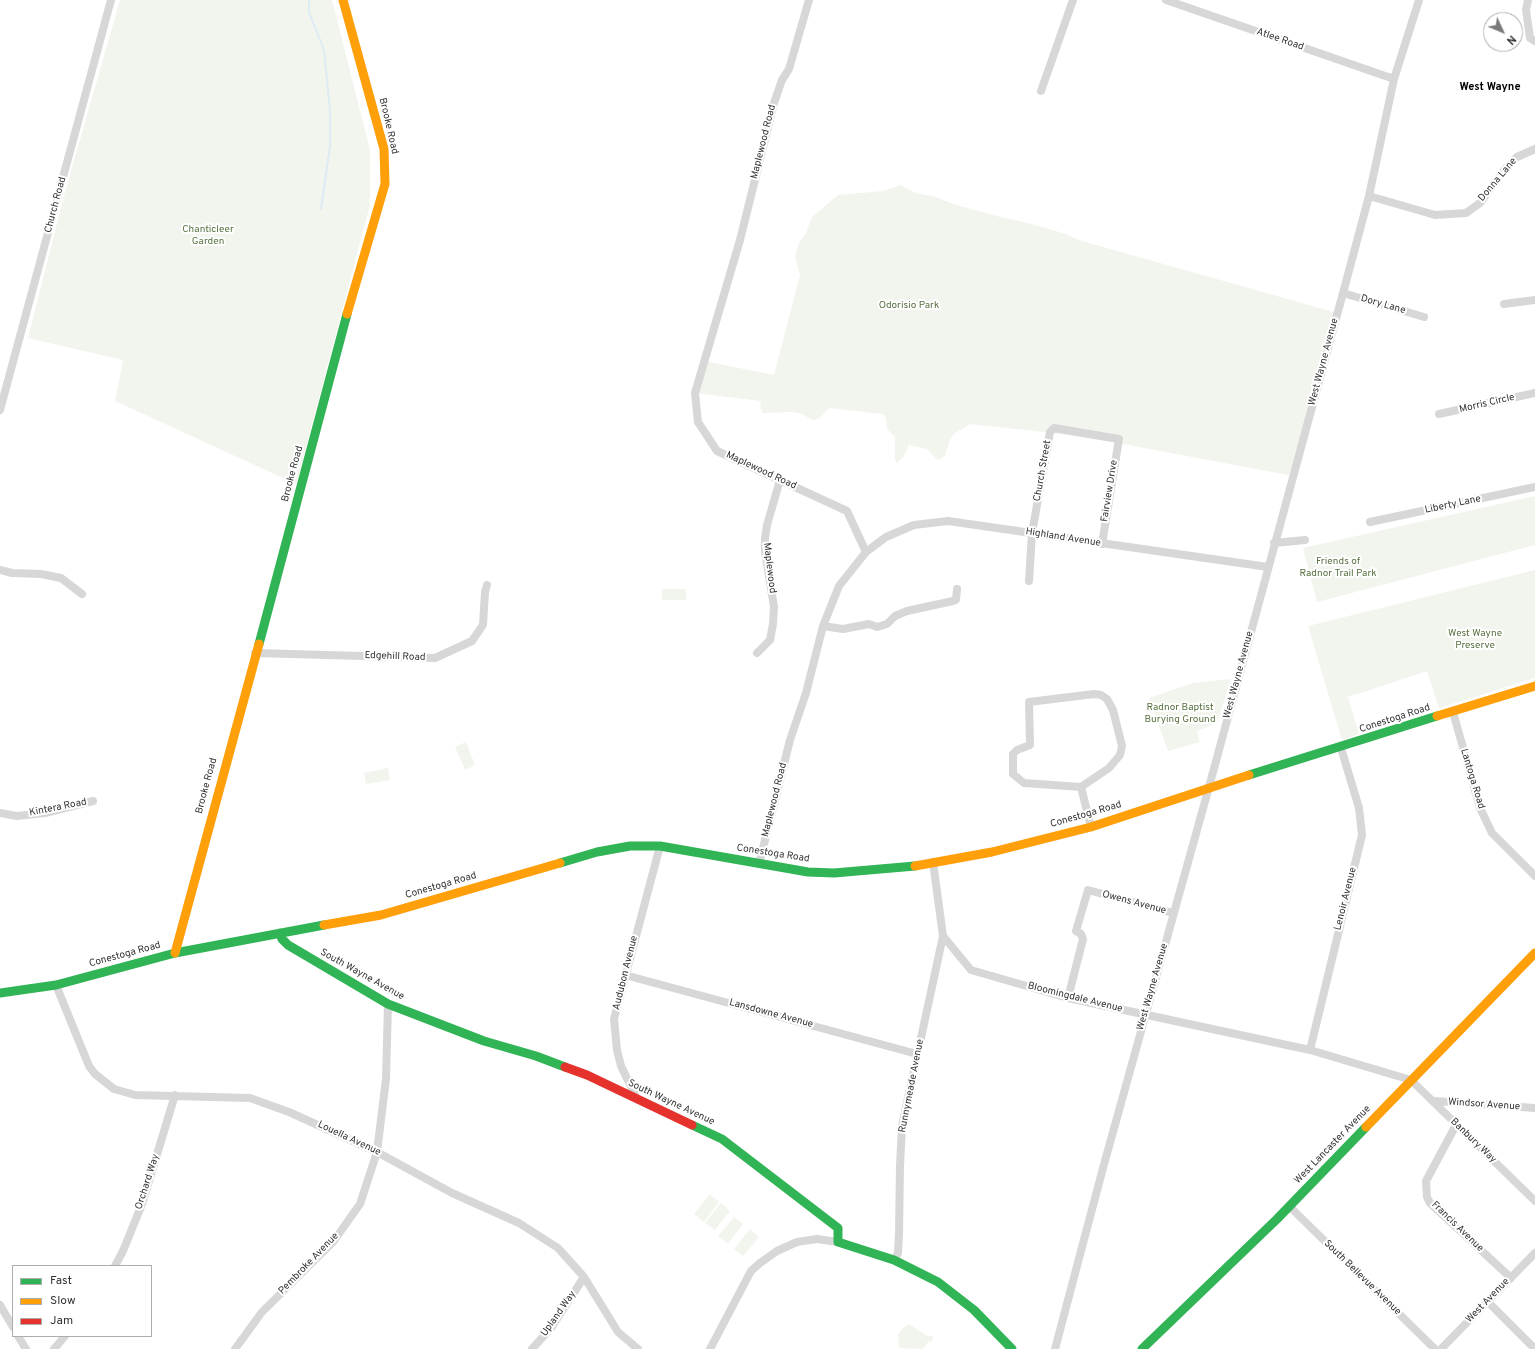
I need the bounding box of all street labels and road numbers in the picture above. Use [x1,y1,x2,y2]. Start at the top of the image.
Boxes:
street label: Atlee Road [1255,26,1305,54]
street label: Brooke Road [376,97,400,155]
street label: Maplewood Road [749,104,779,180]
street label: Donna Lane [1476,156,1520,204]
street label: Church Road [43,176,69,234]
street label: Dory Lane [1359,293,1407,317]
street label: West Wayne Avenue [1307,317,1341,407]
street label: Morris Circle [1458,392,1516,416]
street label: Church Street [1032,439,1054,503]
street label: Brooke Road [280,445,306,503]
street label: Maplewood Road [724,449,798,493]
street label: Fairview Drive [1099,459,1121,523]
street label: Liberty Lane [1424,493,1482,517]
street label: Highland Avenue [1025,526,1101,550]
street label: Maplewood [760,542,778,594]
street label: West Wayne Avenue [1222,630,1256,720]
street label: Edgehill Road [364,650,426,664]
street label: Conestoga Road [1358,702,1432,736]
street label: Lantoga Road [1457,747,1487,811]
street label: Brooke Road [194,757,220,815]
street label: Maplewood Road [760,762,790,838]
street label: Kintera Road [28,797,88,819]
street label: Conestoga Road [1049,799,1123,831]
street label: Conestoga Road [736,842,810,866]
street label: Lenoir Avenue [1332,866,1360,932]
street label: Conestoga Road [404,870,478,902]
street label: Owens Avenue [1101,889,1167,917]
street label: Audubon Avenue [611,935,641,1011]
street label: Conestoga Road [88,940,162,970]
street label: West Wayne Avenue [1135,942,1171,1032]
street label: South Wayne Avenue [318,947,406,1003]
street label: Bloomingdale Avenue [1026,980,1124,1016]
street label: Lansdowne Avenue [728,997,814,1031]
street label: Runnymeade Avenue [897,1038,927,1134]
street label: South Wayne Avenue [626,1078,716,1128]
street label: Windsor Avenue [1448,1096,1520,1114]
street label: West Lancaster Avenue [1292,1103,1374,1187]
street label: Banbury Way [1448,1116,1498,1166]
street label: Louella Avenue [315,1119,383,1159]
street label: Orchard Way [133,1153,163,1211]
street label: Francis Avenue [1428,1199,1486,1255]
street label: Pembroke Avenue [276,1231,342,1297]
street label: South Bellevue Avenue [1321,1238,1403,1318]
street label: West Avenue [1464,1276,1512,1326]
street label: Upland Way [539,1289,579,1339]

